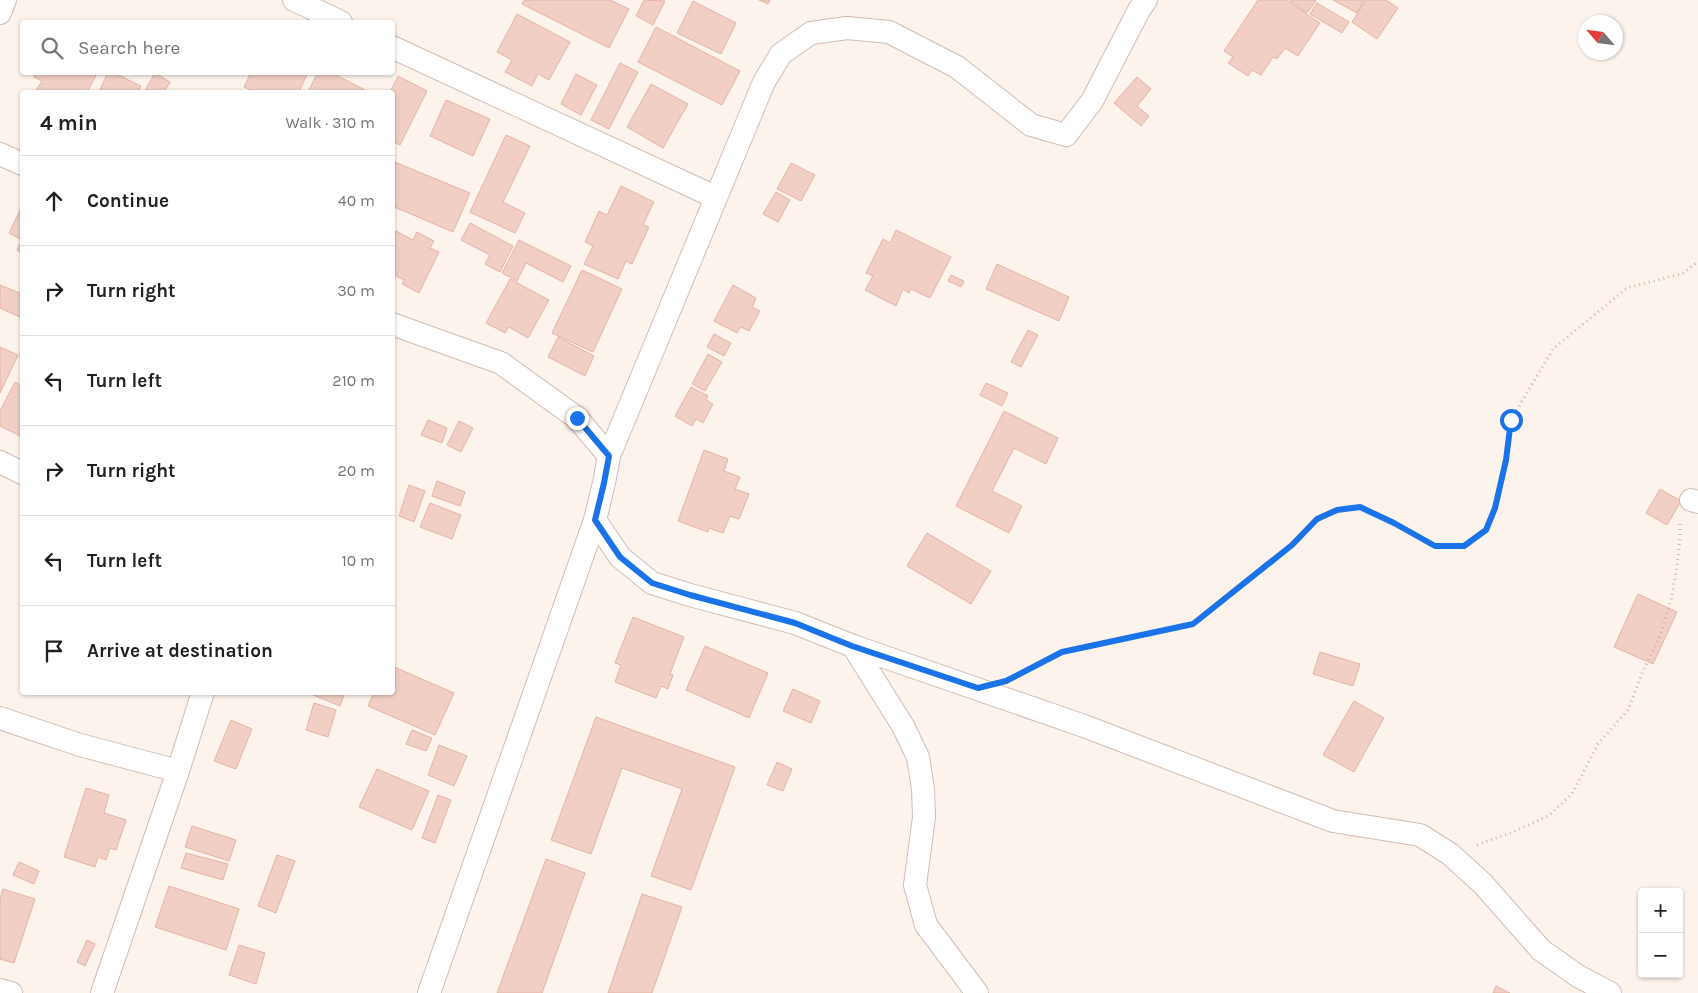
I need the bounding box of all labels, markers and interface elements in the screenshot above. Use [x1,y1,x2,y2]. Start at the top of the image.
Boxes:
north arrow [1578,15,1623,60]
search box [20,20,395,75]
icon: search [38,34,66,62]
text: Search here [78,37,180,59]
text: 4 min [40,111,98,135]
text: Walk · 310 m [285,113,375,132]
icon: ahead [40,187,68,215]
text: Continue [87,190,169,212]
text: 40 m [338,191,375,210]
icon: right [40,277,68,305]
text: Turn right [87,280,176,302]
text: 30 m [337,281,375,300]
icon: left [40,367,68,395]
text: Turn left [87,370,162,392]
text: 210 m [332,371,375,390]
route end [566,407,589,430]
route start [1500,409,1523,432]
icon: right [40,457,68,485]
text: Turn right [87,460,176,482]
text: 20 m [337,461,375,480]
icon: left [40,547,68,575]
text: Turn left [87,550,162,572]
text: 10 m [341,551,375,570]
icon: arrive [40,637,68,665]
text: Arrive at destination [87,640,273,662]
map controls [1638,888,1683,978]
button: + [1638,888,1683,933]
button: − [1638,933,1683,978]

